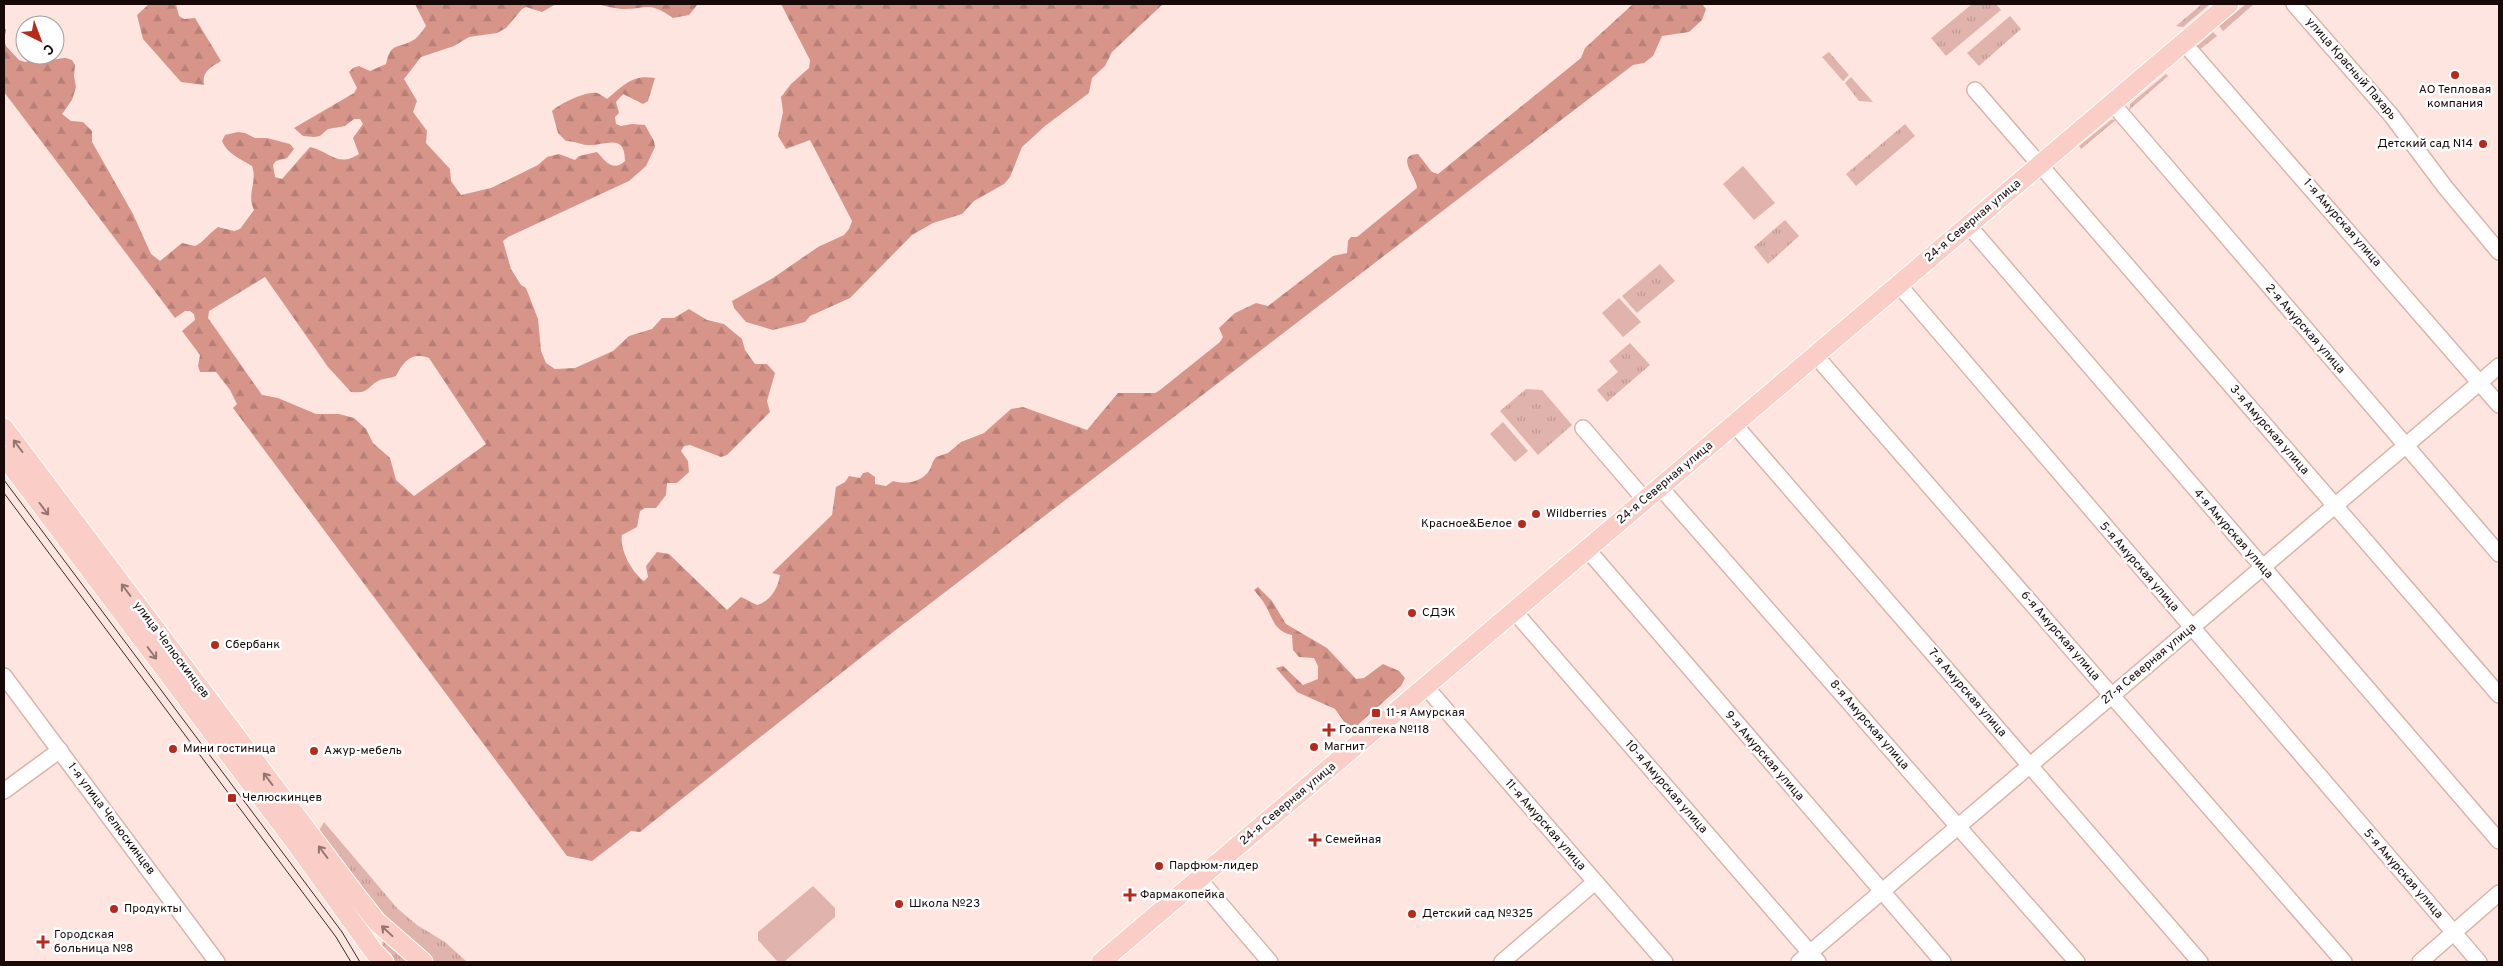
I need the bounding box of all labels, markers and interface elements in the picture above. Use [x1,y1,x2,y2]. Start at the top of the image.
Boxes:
street label: улица Красный Пахарь [2302,14,2400,124]
north arrow [15,15,65,65]
text: С [39,39,57,58]
marker: АО Тепловая компания [2449,69,2461,81]
place label: АО Тепловая компания [2419,82,2491,112]
place label: Детский сад N14 [2377,136,2473,152]
marker: Детский сад N14 [2477,138,2489,150]
street label: 24-я Северная улица [1922,176,2024,266]
street label: 1-я Амурская улица [2299,176,2385,270]
street label: 2-я Амурская улица [2262,281,2348,377]
street label: 3-я Амурская улица [2226,382,2312,478]
street label: 24-я Северная улица [1614,438,1716,528]
one-way arrow [12,440,23,453]
street label: 4-я Амурская улица [2190,486,2276,582]
one-way arrow [38,502,49,515]
place label: Wildberries [1546,506,1607,522]
marker: Wildberries [1530,508,1542,520]
place label: Красное&Белое [1421,516,1512,532]
marker: Красное&Белое [1516,518,1528,530]
street label: 5-я Амурская улица [2096,519,2182,615]
one-way arrow [121,583,131,597]
street label: 6-я Амурская улица [2017,588,2103,684]
street label: улица Челюскинцев [129,598,213,702]
place label: СДЭК [1422,605,1456,621]
marker: СДЭК [1406,607,1418,619]
street label: 27-я Северная улица [2098,620,2200,708]
place label: Сбербанк [225,637,280,653]
marker: Сбербанк [209,639,221,651]
street label: 7-я Амурская улица [1924,645,2010,741]
one-way arrow [146,646,157,659]
street label: 8-я Амурская улица [1826,677,1912,773]
place label: 11-я Амурская [1386,705,1465,721]
marker: 11-я Амурская [1370,707,1382,719]
street label: 9-я Амурская улица [1721,708,1807,804]
place label: Госаптека №118 [1339,722,1429,738]
marker: Госаптека №118 [1323,724,1335,736]
street label: 10-я Амурская улица [1621,737,1711,837]
place label: Магнит [1324,739,1365,755]
place label: Мини гостиница [183,741,276,757]
marker: Магнит [1308,741,1320,753]
marker: Мини гостиница [167,743,179,755]
place label: Ажур-мебель [324,743,402,759]
marker: Ажур-мебель [308,745,320,757]
street label: 24-я Северная улица [1237,759,1339,849]
street label: 1-я улица Челюскинцев [63,760,159,878]
one-way arrow [263,773,274,786]
street label: 11-я Амурская улица [1501,776,1589,874]
place label: Челюскинцев [242,790,322,806]
marker: Челюскинцев [226,792,238,804]
street label: 5-я Амурская улица [2360,826,2446,922]
place label: Семейная [1325,832,1381,848]
marker: Семейная [1309,834,1321,846]
one-way arrow [318,846,329,859]
place label: Парфюм-лидер [1169,858,1259,874]
marker: Парфюм-лидер [1153,860,1165,872]
place label: Фармакопейка [1140,887,1225,903]
marker: Фармакопейка [1124,889,1136,901]
place label: Школа №23 [909,896,980,912]
marker: Школа №23 [893,898,905,910]
place label: Продукты [124,901,182,917]
marker: Продукты [108,903,120,915]
place label: Детский сад №325 [1422,906,1533,922]
marker: Детский сад №325 [1406,908,1418,920]
one-way arrow [380,925,393,937]
place label: Городская больница №8 [54,927,133,957]
marker: Городская больница №8 [36,935,50,949]

